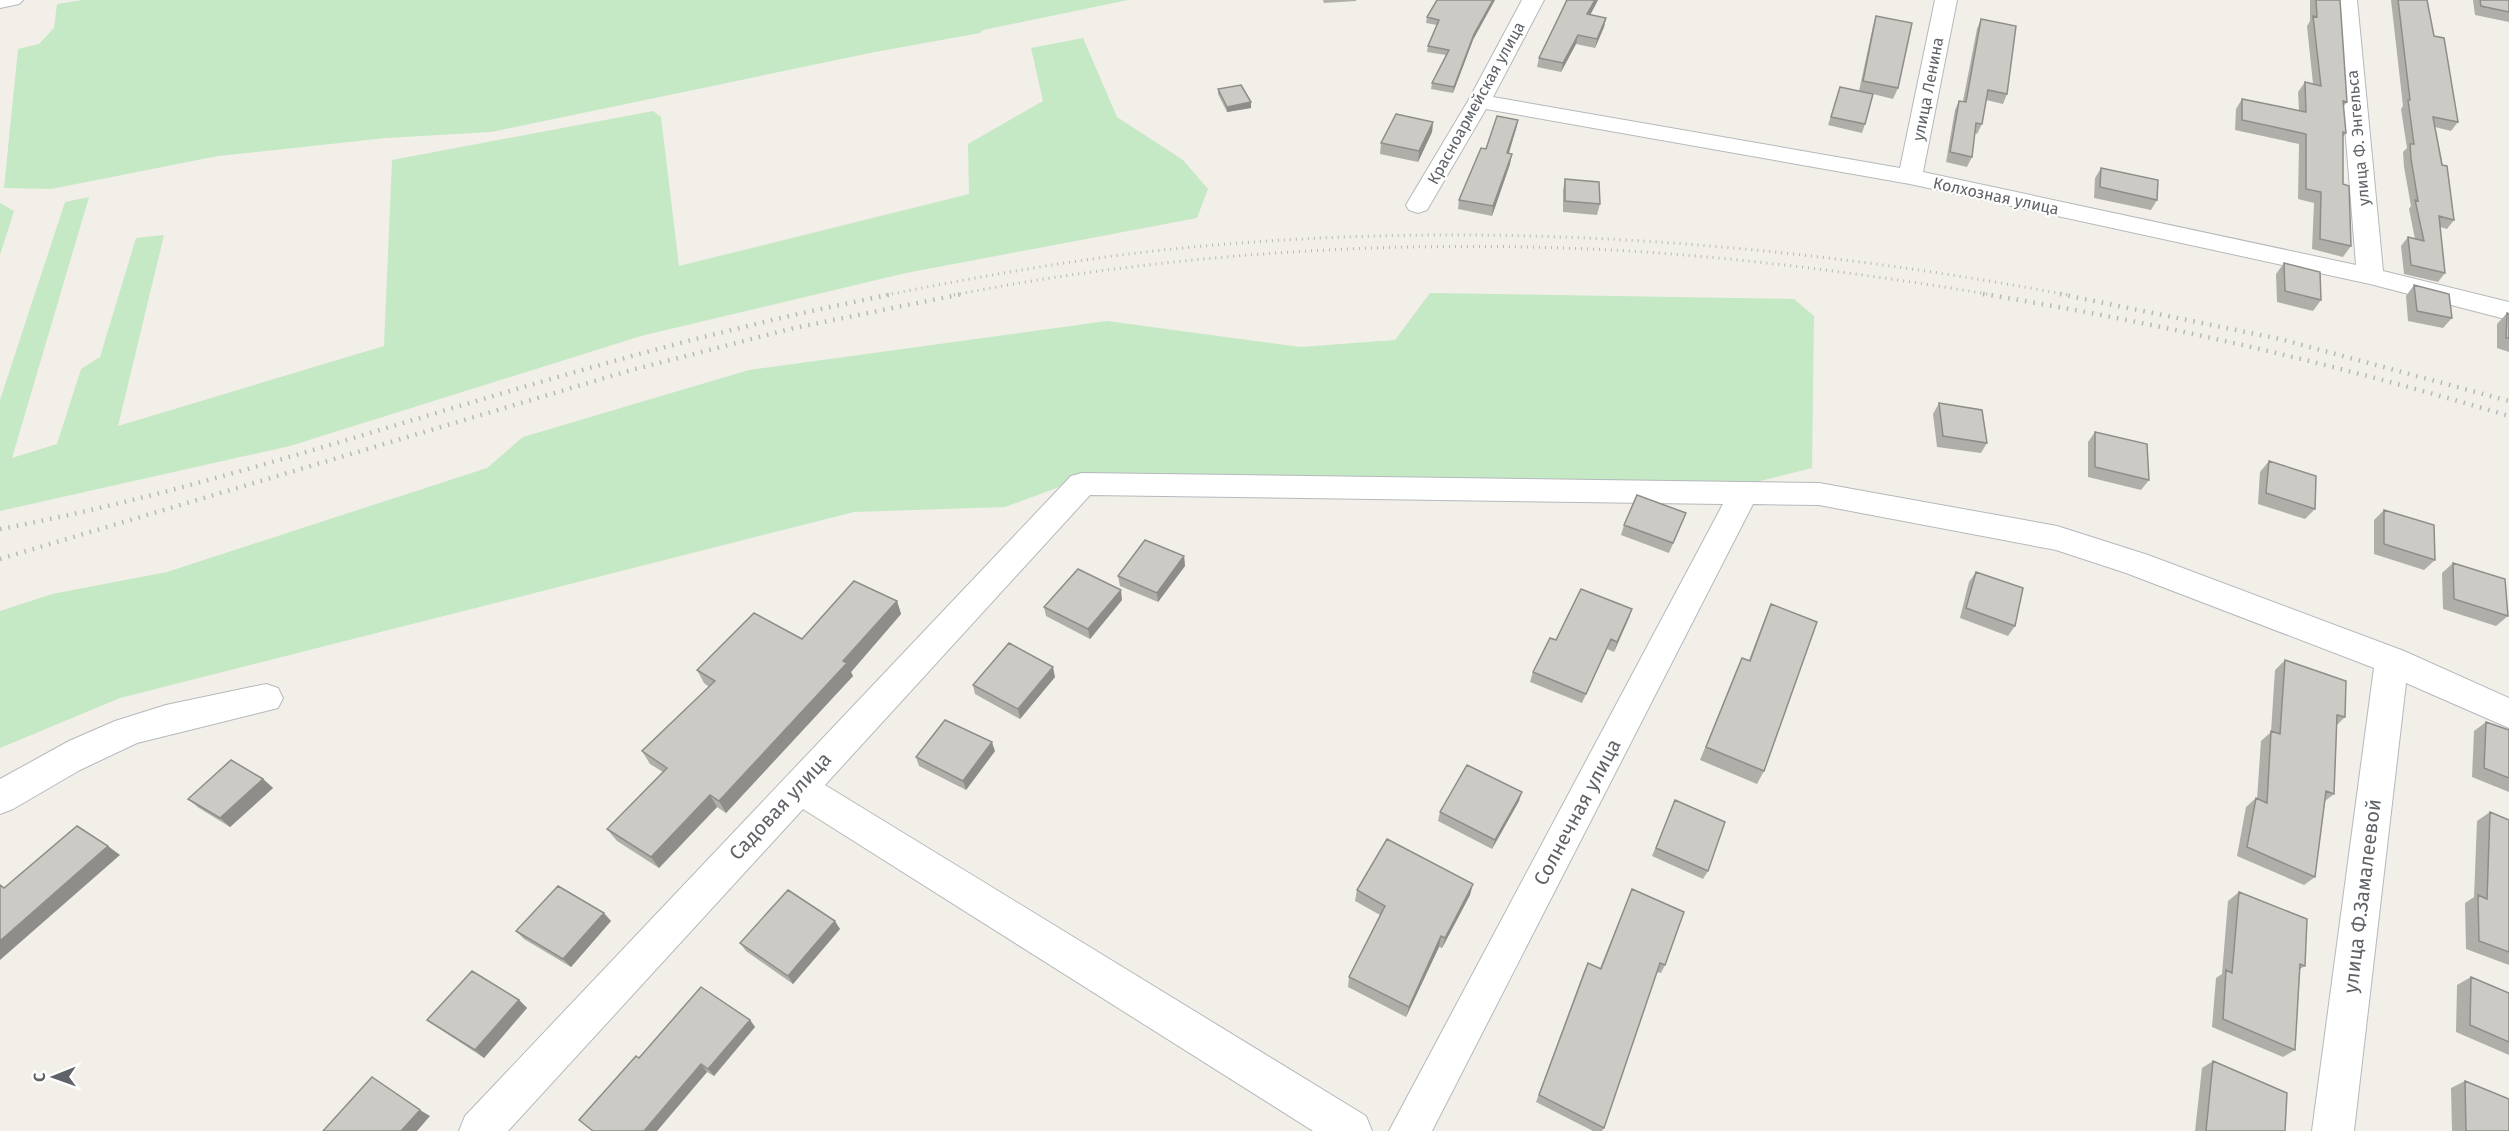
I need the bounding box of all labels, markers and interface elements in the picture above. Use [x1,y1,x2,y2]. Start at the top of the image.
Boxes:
street label: Красноармейская улица [1423,18,1529,188]
street label: улица Ленина [1909,35,1947,143]
street label: улица Ф. Энгельса [2343,69,2373,207]
street label: Колхозная улица [1931,173,2061,219]
street label: Солнечная улица [1528,735,1626,889]
street label: Садовая улица [724,747,836,865]
street label: улица Ф.Замалеевой [2338,797,2386,995]
north arrow [24,1047,84,1107]
text: С [30,1072,49,1082]

